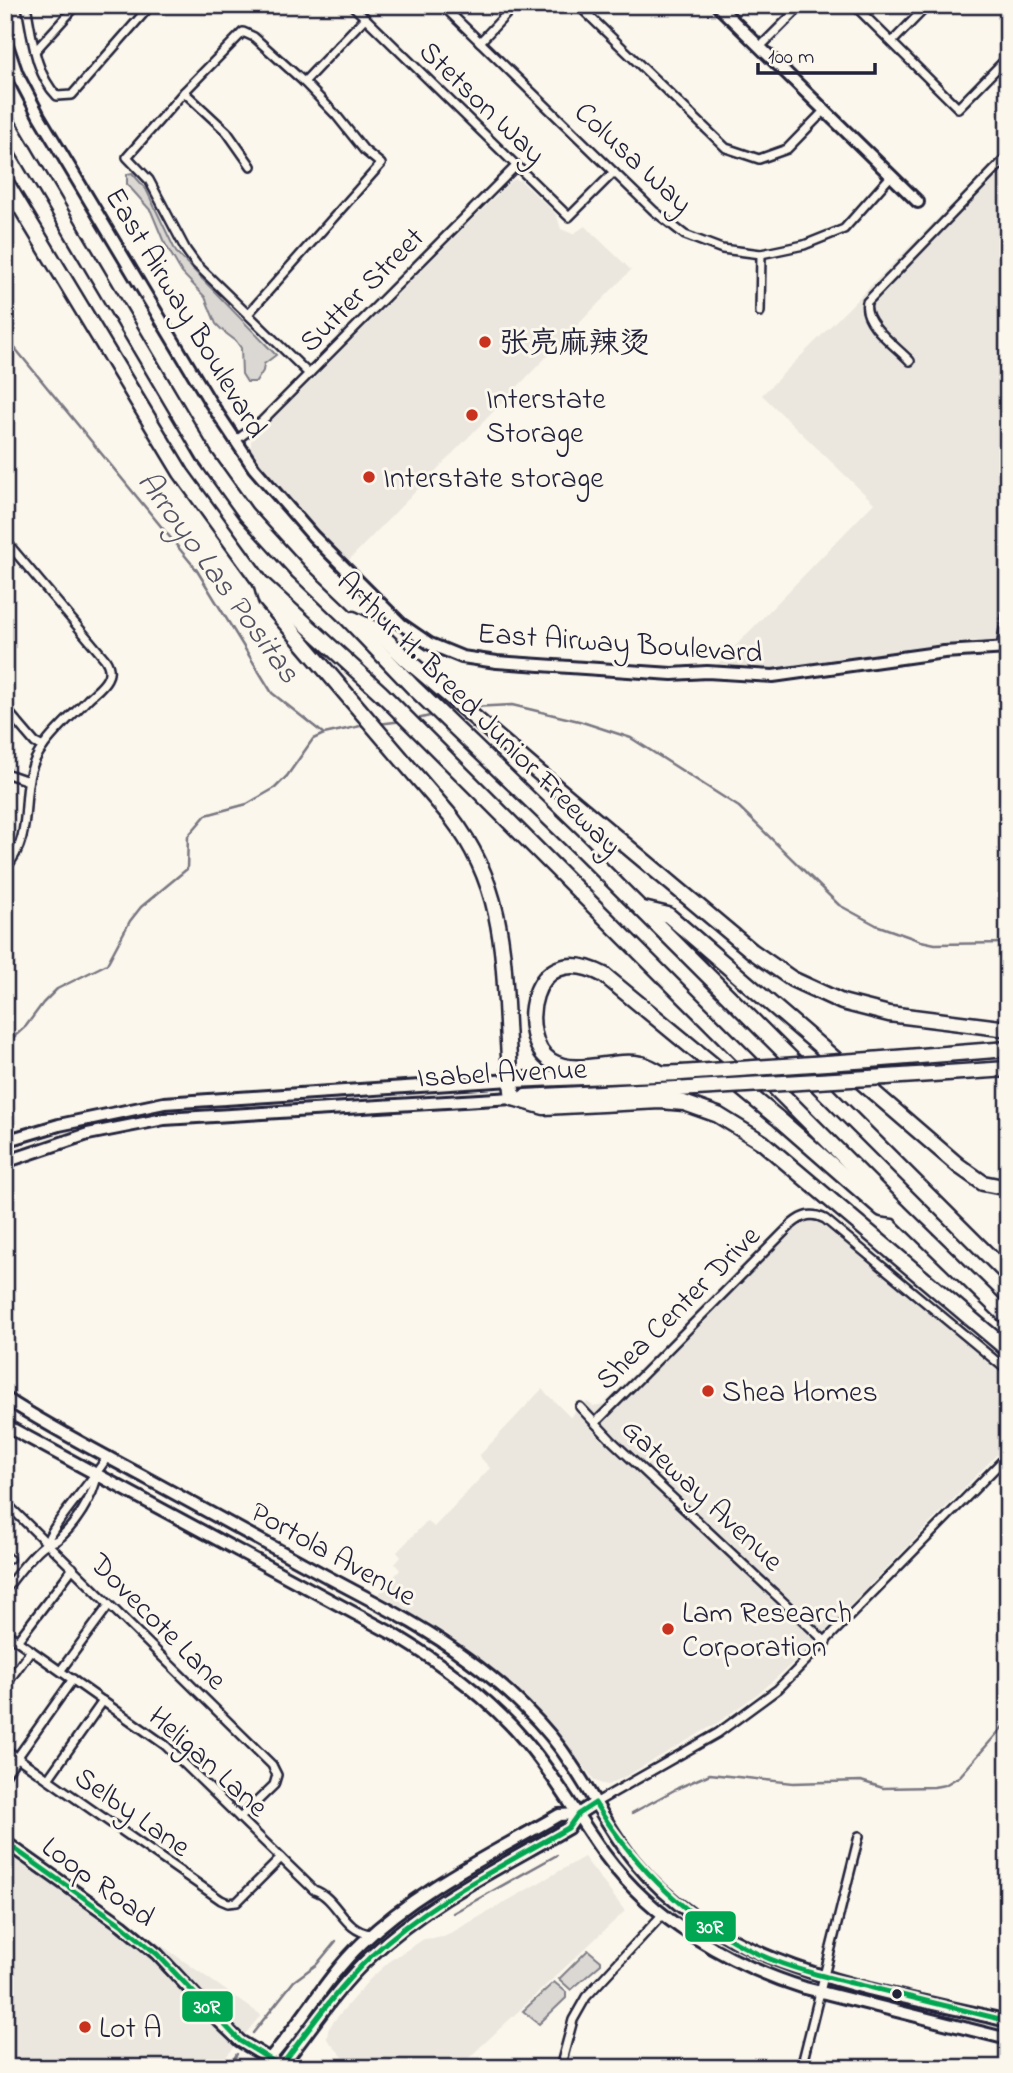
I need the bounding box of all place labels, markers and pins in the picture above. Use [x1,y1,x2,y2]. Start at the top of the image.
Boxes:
place label: 张亮麻辣烫 [499,323,649,367]
marker: 张亮麻辣烫 [477,334,493,350]
place label: Interstate Storage [486,379,606,457]
marker: Interstate Storage [464,407,480,423]
place label: Interstate storage [383,458,604,502]
marker: Interstate storage [361,469,377,485]
place label: Shea Homes [722,1372,878,1416]
marker: Shea Homes [700,1383,716,1399]
place label: Lam Research Corporation [682,1593,852,1671]
marker: Lam Research Corporation [660,1621,676,1637]
unlabelled marker [890,1987,904,2001]
place label: Lot A [99,2008,162,2052]
marker: Lot A [77,2019,93,2035]

